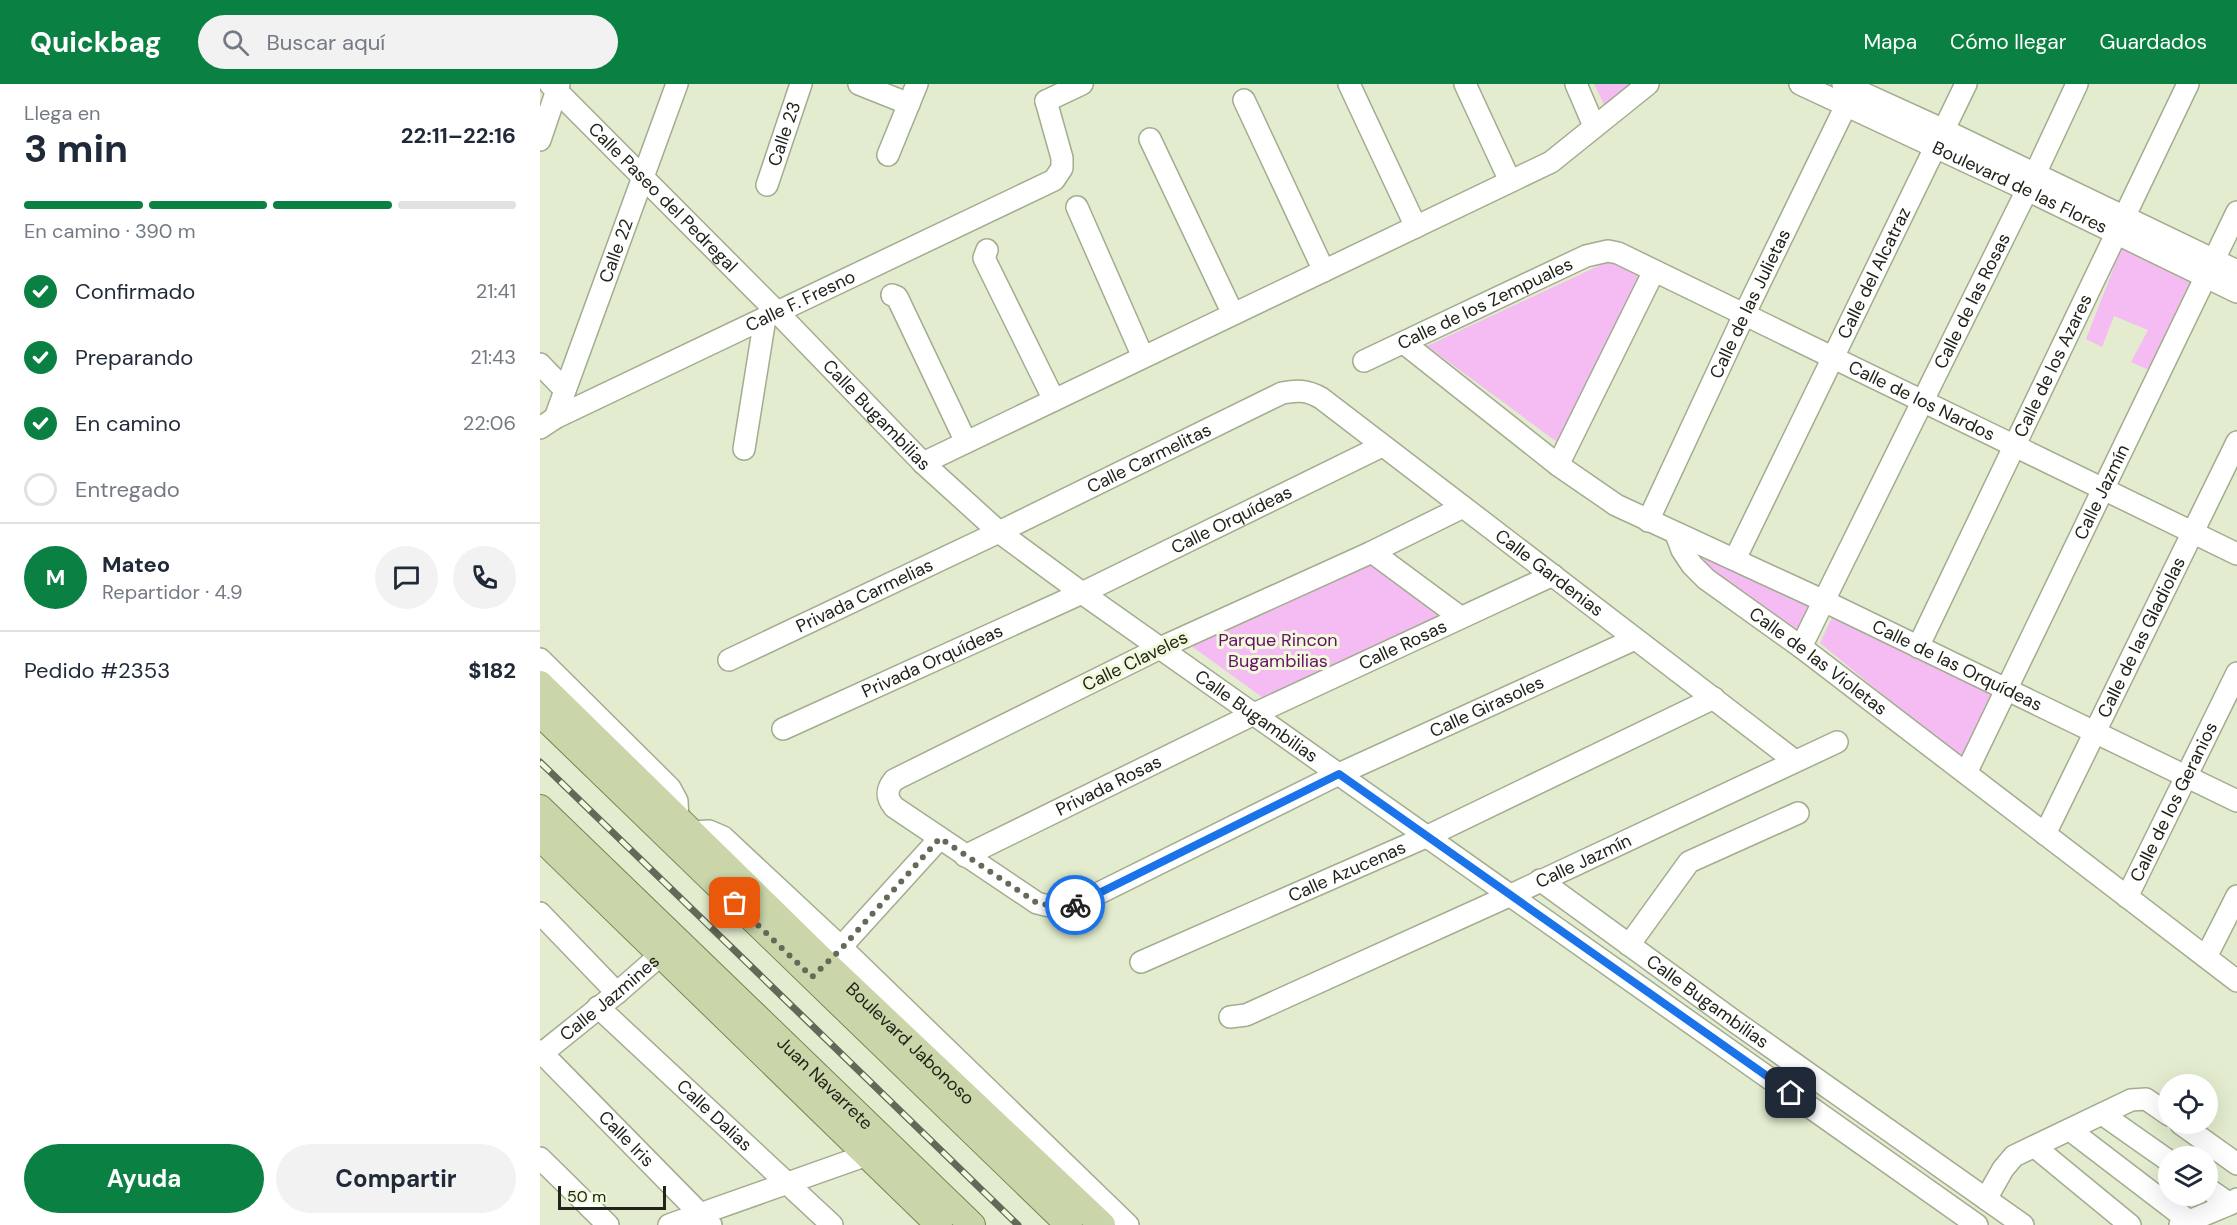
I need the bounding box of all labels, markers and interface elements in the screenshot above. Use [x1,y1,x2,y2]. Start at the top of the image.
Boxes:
search box [198,15,618,69]
text: Quickbag [30,24,162,61]
icon: search [219,26,252,59]
text: Buscar aquí [267,28,385,57]
text: Mapa [1863,28,1917,56]
text: Cómo llegar [1950,28,2067,56]
text: Guardados [2100,28,2207,56]
street label: Calle 23 [762,98,806,169]
text: Llega en [24,100,101,126]
street label: Calle Paseo del Pedregal [583,117,743,278]
text: 22:11–22:16 [401,121,516,150]
text: 3 min [24,123,128,174]
street label: Boulevard de las Flores [1929,136,2111,239]
street label: Calle del Alcatraz [1832,203,1916,343]
street label: Calle 22 [593,215,639,286]
text: En camino · 390 m [24,218,196,244]
street label: Calle de las Julietas [1704,225,1796,383]
street label: Calle de las Rosas [1928,229,2016,373]
street label: Calle de los Zempuales [1394,252,1577,355]
street label: Calle F. Fresno [742,264,859,337]
icon: check [24,275,57,308]
text: Confirmado [75,277,195,306]
text: 21:41 [476,278,516,304]
street label: Calle de los Azares [2008,290,2098,441]
icon: check [24,341,57,374]
text: Preparando [75,343,193,372]
text: 21:43 [470,344,516,370]
street label: Calle Bugambilias [817,354,936,476]
street label: Calle de los Nardos [1844,355,1999,446]
icon: check [24,407,57,440]
text: En camino [75,409,181,438]
text: 22:06 [463,410,516,436]
street label: Calle Carmelitas [1083,418,1215,499]
street label: Calle Jazmín [2068,440,2135,544]
text: Entregado [75,475,180,504]
street label: Calle Orquídeas [1167,480,1296,560]
street label: Calle Gardenias [1490,524,1608,622]
button: chat [375,546,438,609]
button: phone [453,546,516,609]
text: Mateo [102,550,170,579]
street label: Privada Carmelias [792,553,937,639]
street label: Calle de las Gladiolas [2092,553,2191,722]
text: M [46,563,65,592]
text: Repartidor · 4.9 [102,579,243,605]
street label: Calle de las Violetas [1744,602,1892,721]
street label: Calle Rosas [1355,614,1451,676]
street label: Calle de las Orquídeas [1868,614,2046,717]
street label: Privada Orquídeas [858,619,1007,704]
street label: Calle Claveles [1078,625,1192,697]
park label: Parque Rincon Bugambilias [1218,628,1338,673]
text: Pedido #2353 [24,656,170,685]
text: $182 [468,656,516,685]
street label: Calle Bugambilias [1190,664,1323,768]
street label: Calle Girasoles [1426,670,1548,743]
street label: Calle de los Geranios [2124,718,2223,886]
street label: Privada Rosas [1052,749,1165,822]
street label: Calle Jazmín [1532,828,1635,894]
street label: Calle Azucenas [1285,835,1410,908]
courier [1045,875,1105,935]
pin [709,877,760,928]
icon: bag [718,886,751,919]
icon: bike [1059,889,1092,922]
street label: Calle Jazmines [555,949,664,1046]
street label: Calle Bugambilias [1641,949,1774,1054]
street label: Boulevard Jabonoso [841,977,980,1110]
street label: Juan Navarrete [772,1031,878,1135]
pin [1765,1067,1816,1118]
street label: Calle Dalias [671,1074,757,1157]
map controls [2158,1074,2218,1206]
button: locate [2158,1074,2218,1134]
icon: home [1774,1076,1807,1109]
street label: Calle Iris [593,1105,659,1172]
button: Ayuda [24,1144,264,1213]
button: Compartir [276,1144,516,1213]
button: layers [2158,1146,2218,1206]
scale bar [558,1183,666,1210]
text: 50 m [567,1186,606,1207]

